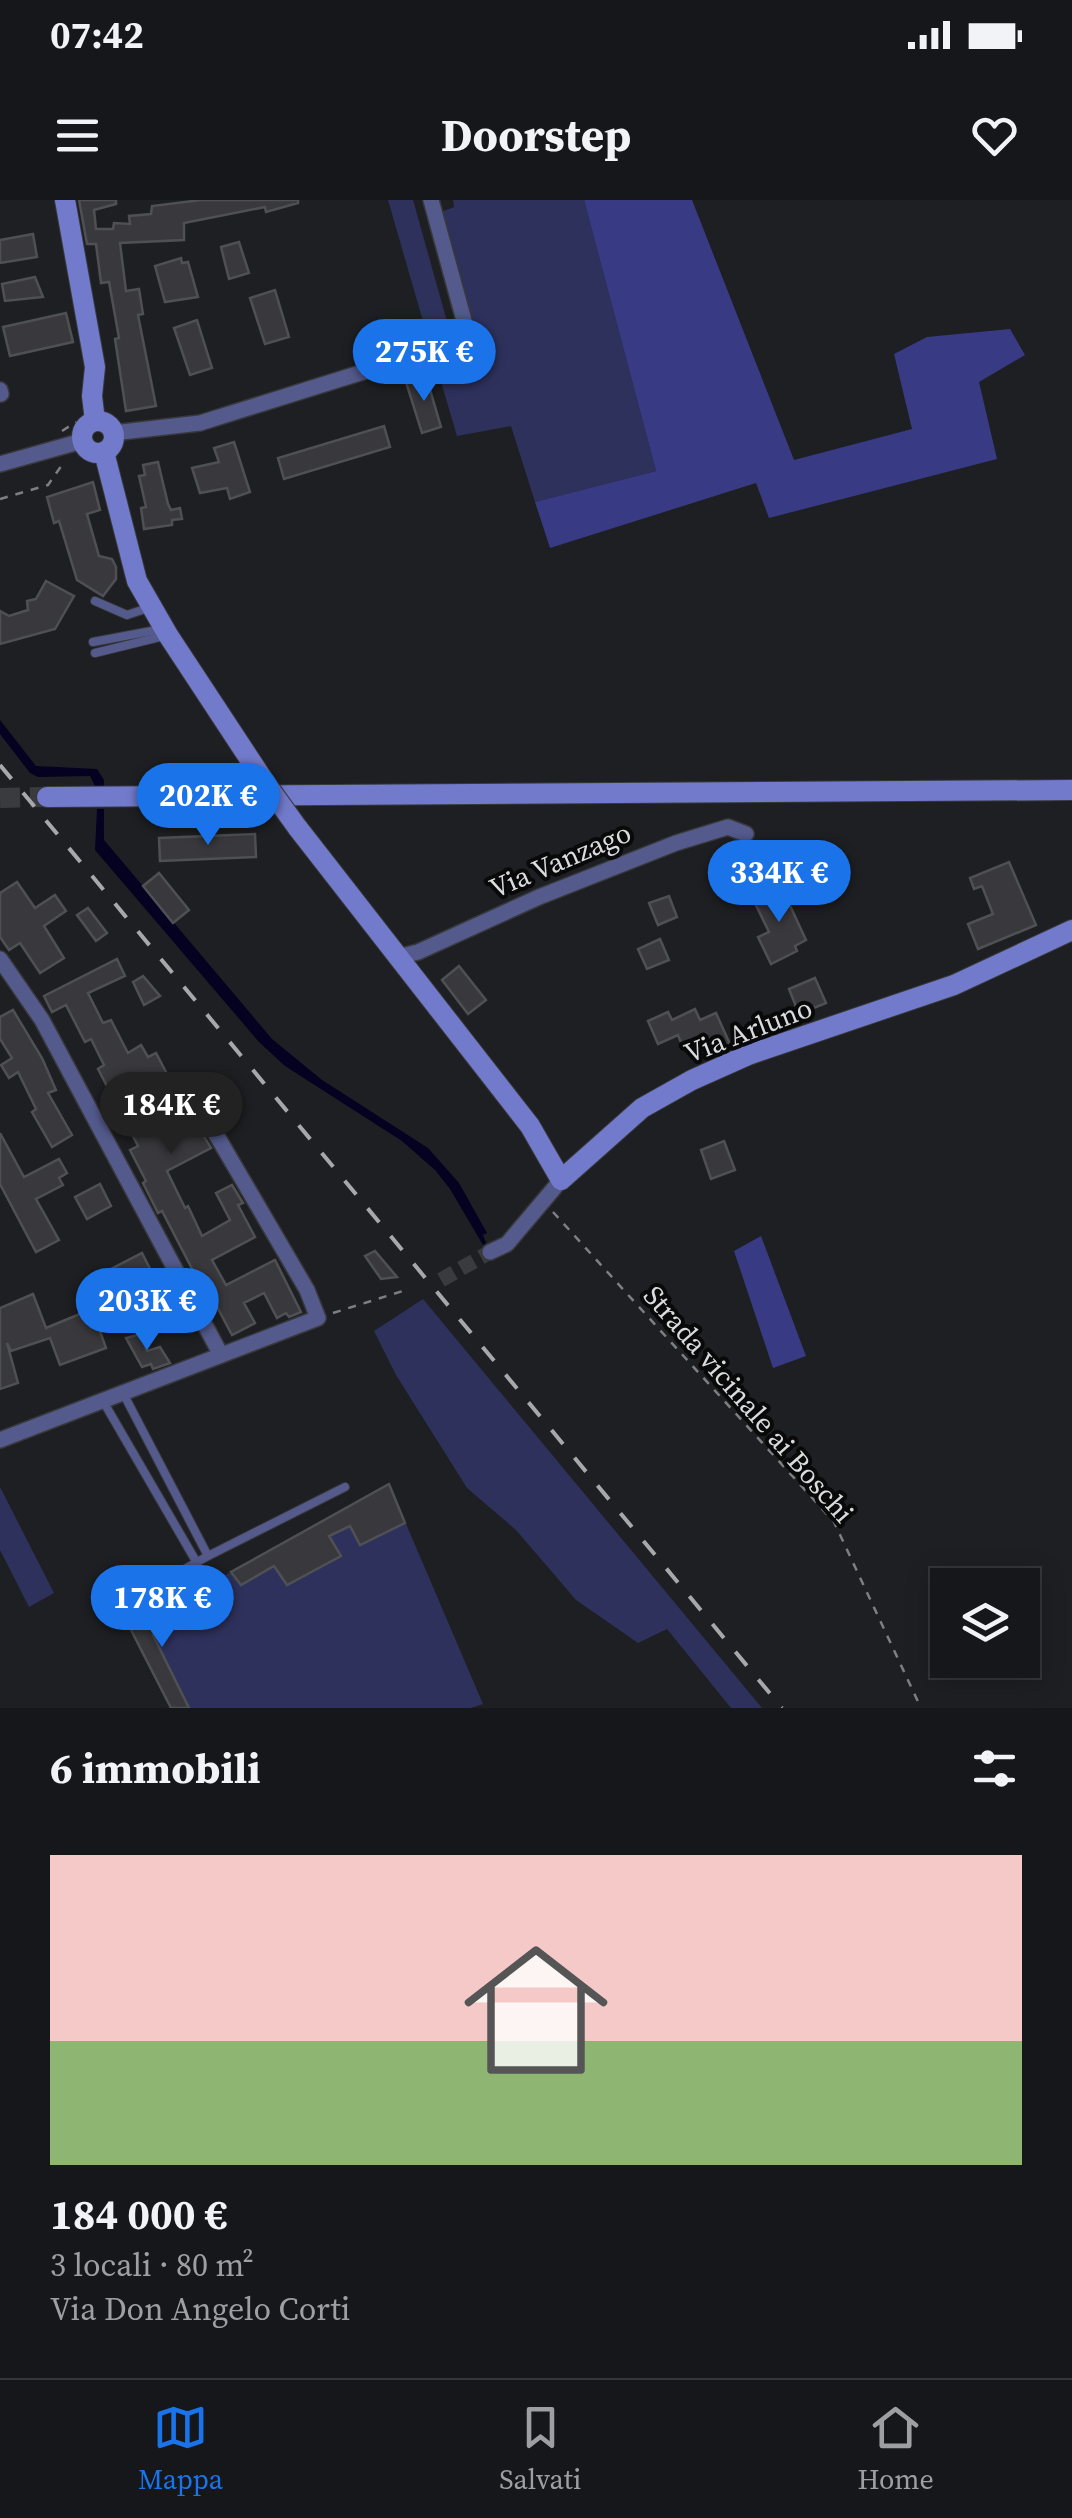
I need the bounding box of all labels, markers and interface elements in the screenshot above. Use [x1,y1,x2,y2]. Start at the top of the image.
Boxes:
text: 07:42 [50,9,144,61]
text: Doorstep [441,104,631,166]
icon: menu [50,108,105,163]
icon: heart [967,108,1022,163]
pin: 275K € [343,319,505,404]
text: 275K € [375,329,473,373]
pin: 202K € [127,763,289,848]
text: 202K € [159,773,257,817]
street label: Via Vanzago [483,813,637,907]
pin: 334K € [698,840,860,925]
text: 334K € [730,850,828,894]
street label: Via Arluno [679,988,817,1072]
pin: 184K € [90,1072,252,1157]
text: 184K € [122,1082,220,1126]
pin: 203K € [66,1268,228,1353]
street label: Strada vicinale ai Boschi [635,1277,863,1531]
text: 203K € [98,1278,196,1322]
pin: 178K € [81,1565,243,1650]
map controls [930,1568,1040,1678]
button: layers [930,1568,1040,1678]
text: 178K € [113,1575,211,1619]
text: 6 immobili [50,1739,261,1797]
icon: filters [967,1741,1022,1796]
icon: home [446,1920,626,2100]
text: 184 000 € [50,2185,227,2243]
text: 3 locali · 80 m² [50,2243,254,2287]
text: Via Don Angelo Corti [50,2287,350,2331]
tab: Mappa [138,2400,223,2498]
tab: Salvati [499,2400,581,2498]
tab: Home [857,2400,934,2498]

